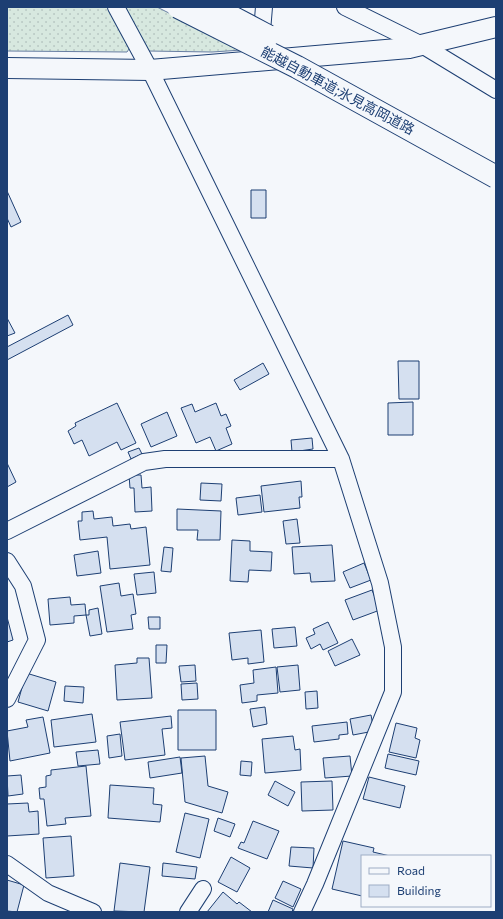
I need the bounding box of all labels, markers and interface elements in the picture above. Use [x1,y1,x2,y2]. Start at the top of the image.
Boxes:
street label: 能越自動車道;氷見高岡道路 [258,42,418,138]
legend [361,855,491,907]
text: Road [397,863,425,877]
text: Building [397,883,441,897]

